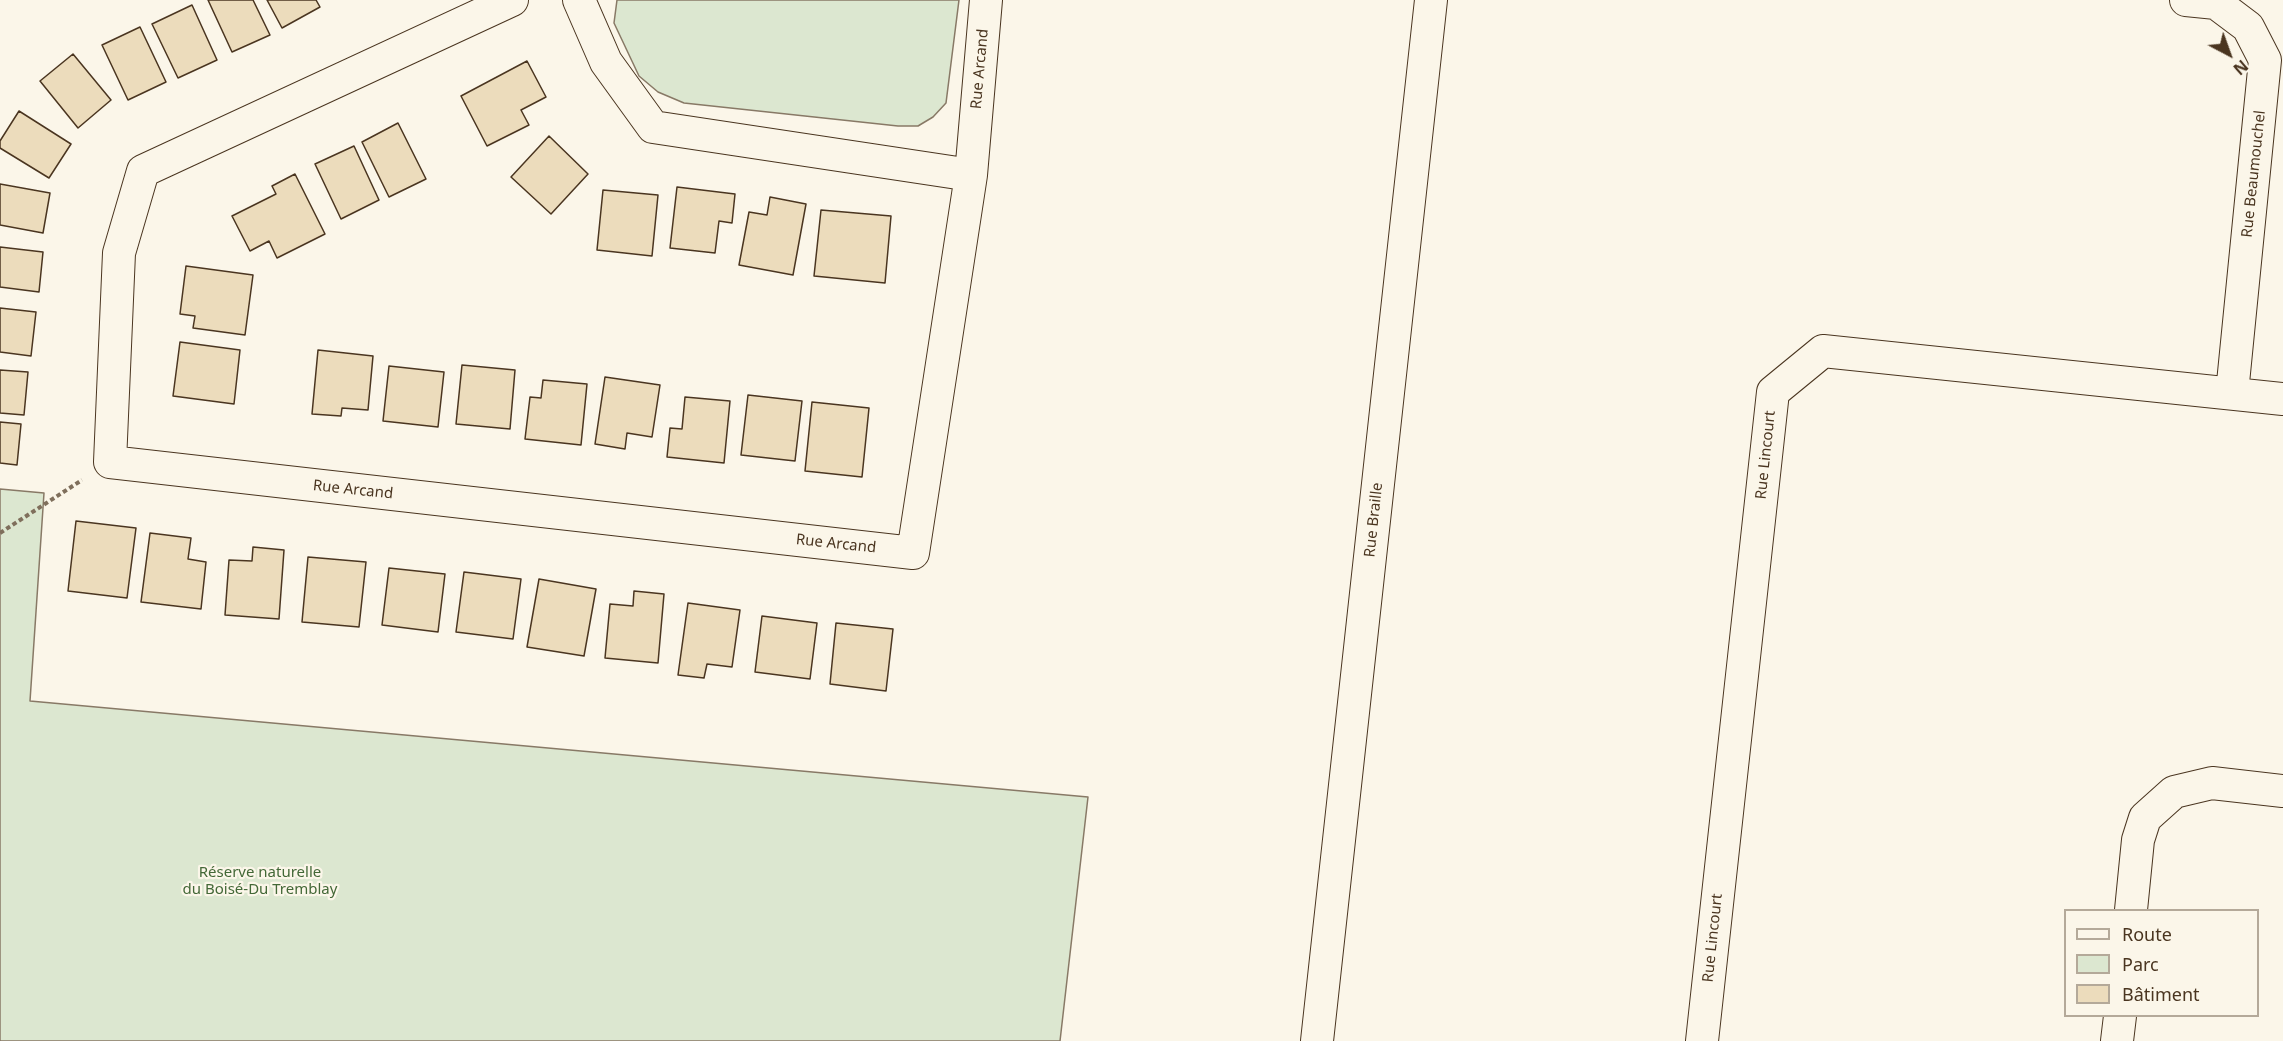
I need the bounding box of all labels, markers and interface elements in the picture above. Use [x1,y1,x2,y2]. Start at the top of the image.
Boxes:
north arrow [2199,24,2259,84]
street label: Rue Arcand [968,28,992,110]
text: N [2229,55,2253,80]
street label: Rue Beaumouchel [2238,109,2270,239]
street label: Rue Lincourt [1752,410,1780,500]
street label: Rue Arcand [312,477,394,503]
street label: Rue Braille [1361,482,1387,558]
street label: Rue Arcand [795,531,877,557]
park label: Réserve naturelle du Boisé-Du Tremblay [183,864,337,899]
street label: Rue Lincourt [1699,893,1727,983]
legend [2064,909,2259,1017]
text: Route [2122,922,2172,946]
text: Parc [2122,952,2159,976]
text: Bâtiment [2122,982,2200,1006]

